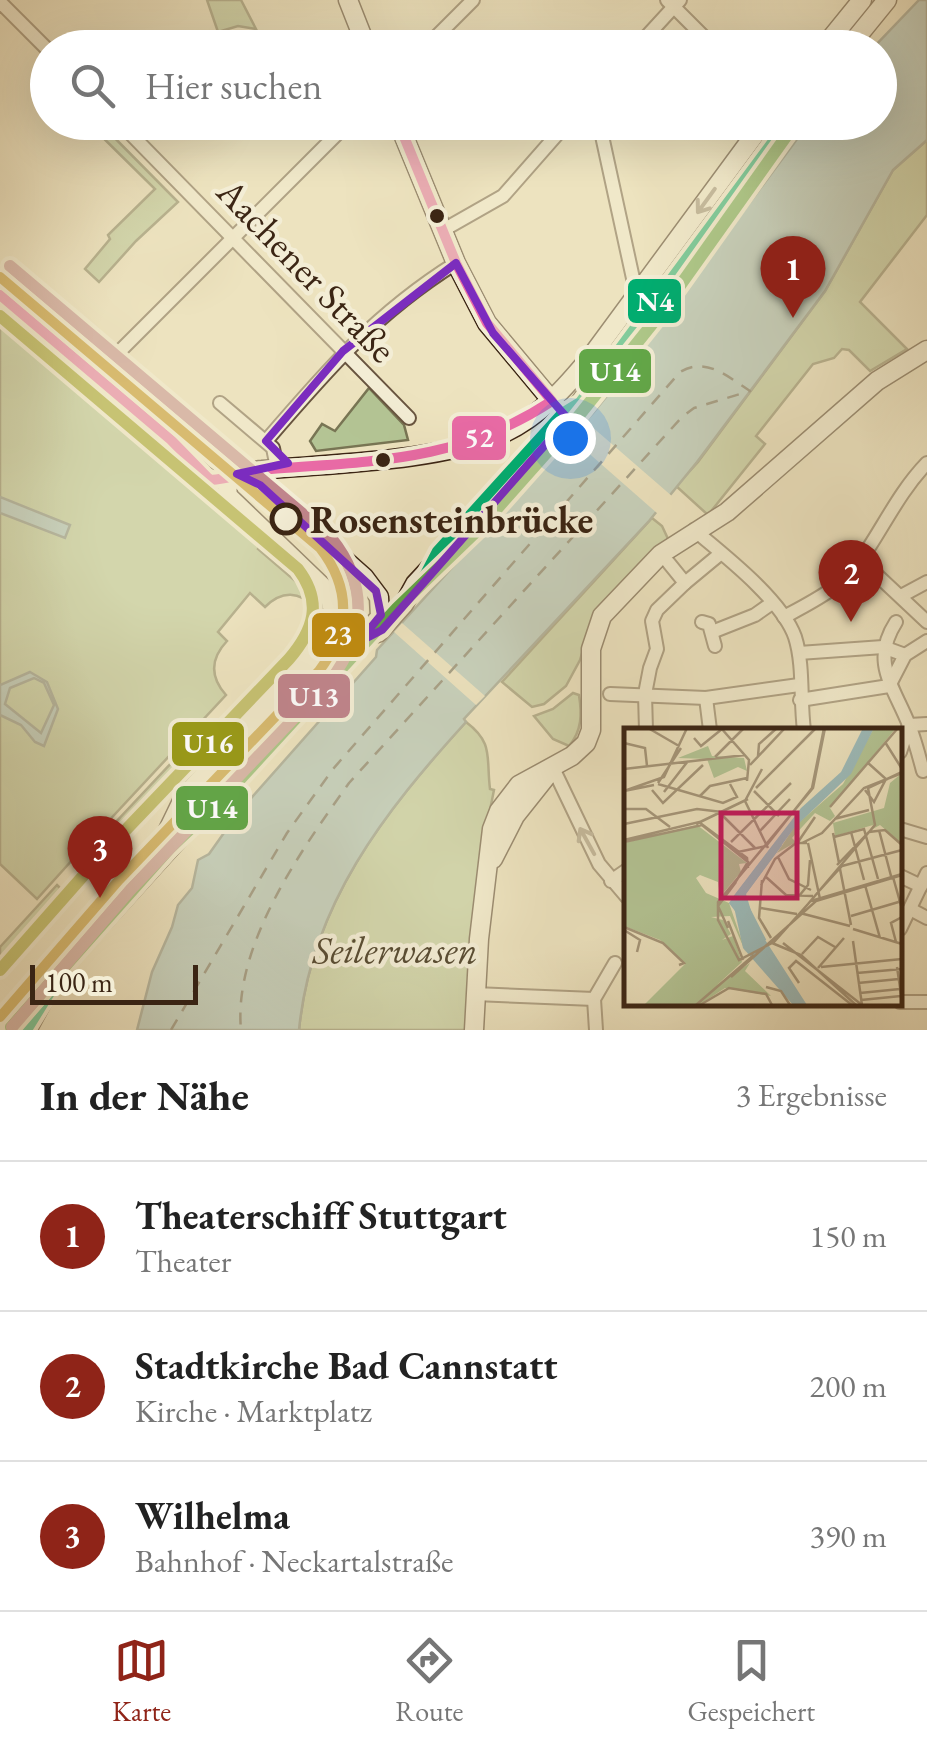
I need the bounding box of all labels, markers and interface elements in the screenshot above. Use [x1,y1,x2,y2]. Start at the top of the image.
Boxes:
search box [30,30,897,140]
icon: search [65,58,120,113]
text: Hier suchen [145,61,322,110]
street label: Aachener Straße [206,167,407,373]
one-way arrow [696,187,717,214]
unlabelled marker [427,206,447,226]
pin: 1 [760,236,826,318]
line badge: N4 [626,277,683,325]
text: N4 [636,283,675,319]
line badge: U14 [577,347,653,395]
text: U14 [590,353,641,389]
your location [545,413,596,464]
line badge: 52 [450,414,508,462]
text: 52 [464,419,494,455]
unlabelled marker [373,450,393,470]
place label: Rosensteinbrücke [310,495,593,544]
marker: Rosensteinbrücke [271,504,301,534]
pin: 2 [818,540,884,622]
line badge: 23 [310,611,367,659]
text: 23 [323,616,353,652]
line badge: U13 [276,672,352,720]
text: U13 [289,678,339,714]
line badge: U16 [170,720,246,768]
text: U16 [183,725,233,761]
inset map [624,728,902,1005]
line badge: U14 [174,784,250,832]
text: U14 [187,790,238,826]
pin: 3 [68,816,132,898]
one-way arrow [576,827,596,856]
park label: Seilerwasen [312,925,477,974]
scale bar [30,960,198,1004]
text: 100 m [45,964,113,1000]
text: In der Nähe [40,1068,249,1123]
text: 3 Ergebnisse [736,1074,887,1116]
text: Theaterschiff Stuttgart [135,1191,507,1240]
text: 1 [64,1215,81,1257]
text: 150 m [810,1215,887,1257]
text: Theater [135,1240,231,1282]
text: Stadtkirche Bad Cannstatt [135,1341,558,1390]
text: 2 [64,1365,81,1407]
text: 200 m [810,1365,887,1407]
text: Kirche · Marktplatz [135,1390,372,1432]
text: Wilhelma [135,1491,290,1540]
text: 3 [64,1515,81,1557]
text: 390 m [810,1515,887,1557]
text: Bahnhof · Neckartalstraße [135,1540,454,1582]
tab: Karte [112,1633,171,1729]
tab: Route [395,1633,464,1729]
tab: Gespeichert [687,1633,815,1729]

